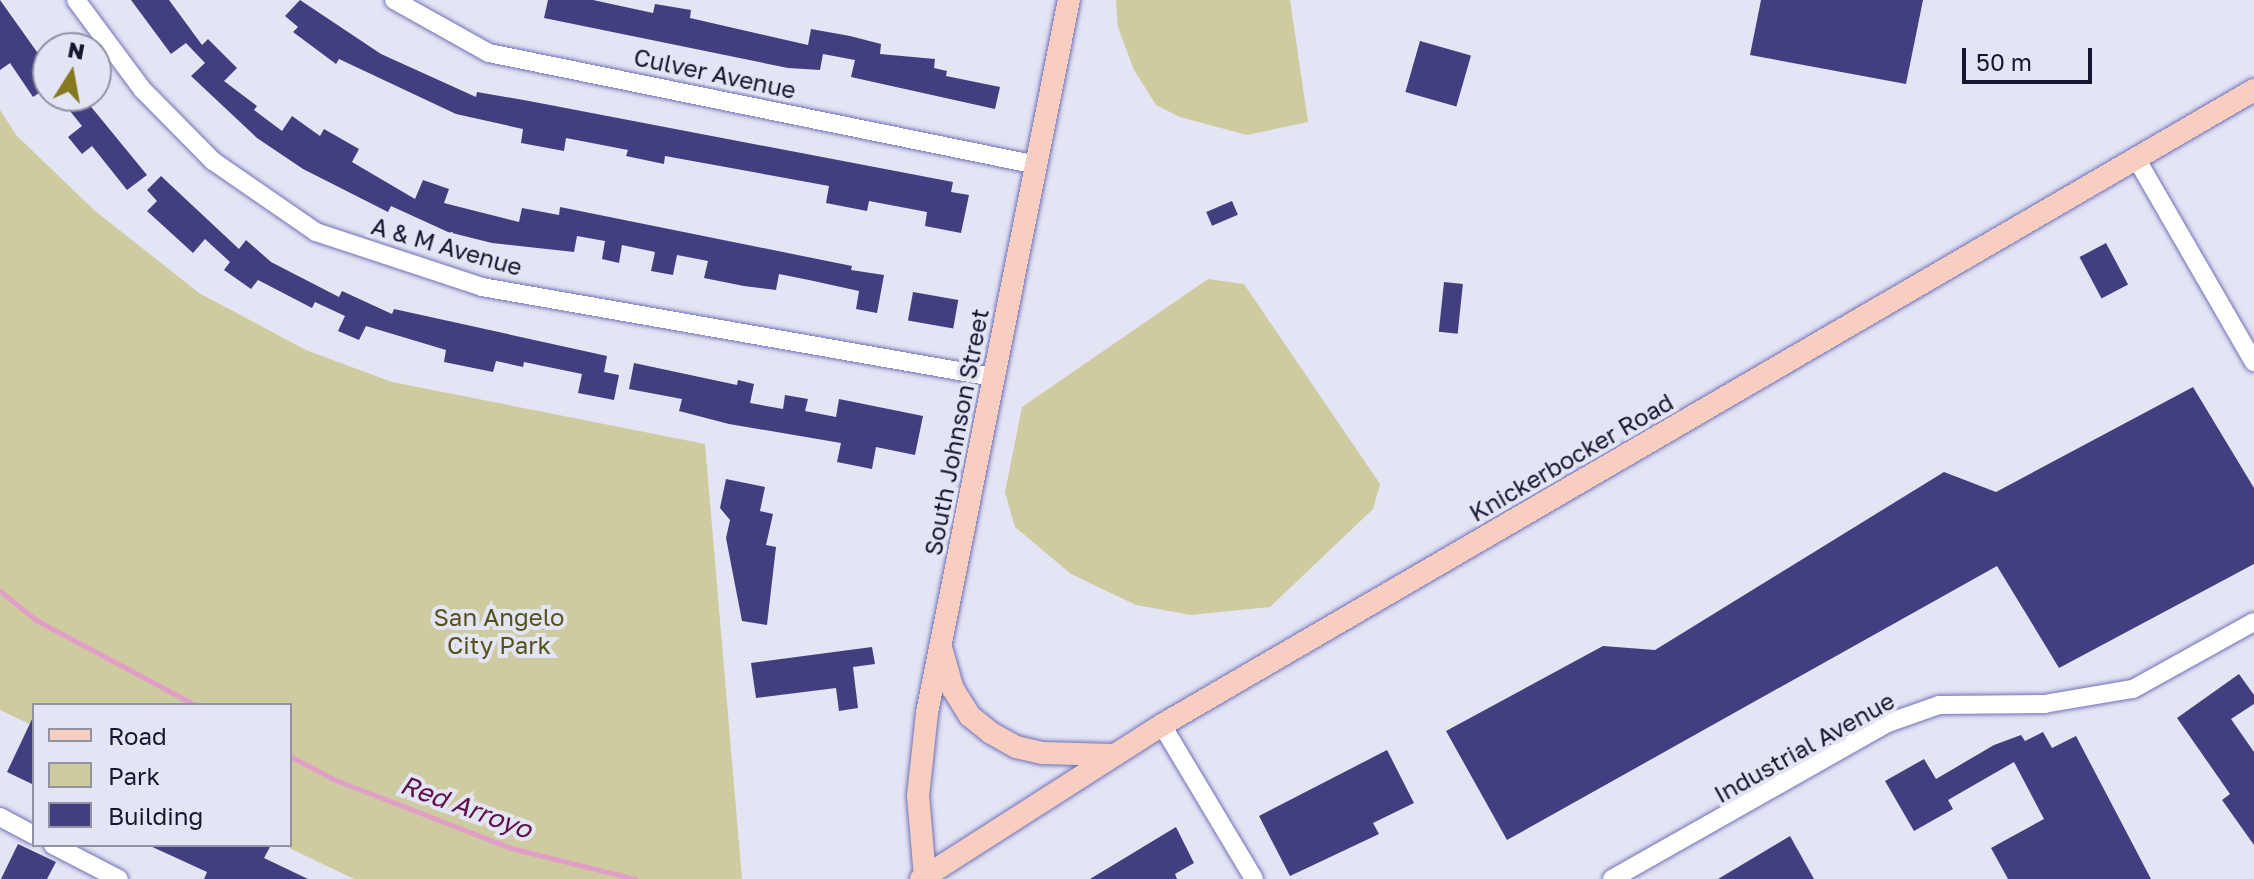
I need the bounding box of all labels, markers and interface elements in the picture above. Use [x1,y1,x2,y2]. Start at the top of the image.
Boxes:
north arrow [32,32,112,112]
scale bar [1966,32,2096,82]
text: N [65,35,87,65]
street label: Culver Avenue [631,42,799,104]
text: 50 m [1976,47,2032,76]
street label: A & M Avenue [368,211,526,281]
street label: South Johnson Street [918,306,994,558]
street label: Knickerbocker Road [1464,387,1678,527]
park label: San Angelo City Park [433,603,565,659]
street label: Industrial Avenue [1709,686,1899,808]
legend [32,703,292,847]
text: Road [108,721,167,750]
text: Park [108,761,160,790]
water label: Red Arroyo [396,769,536,845]
text: Building [108,801,203,830]

